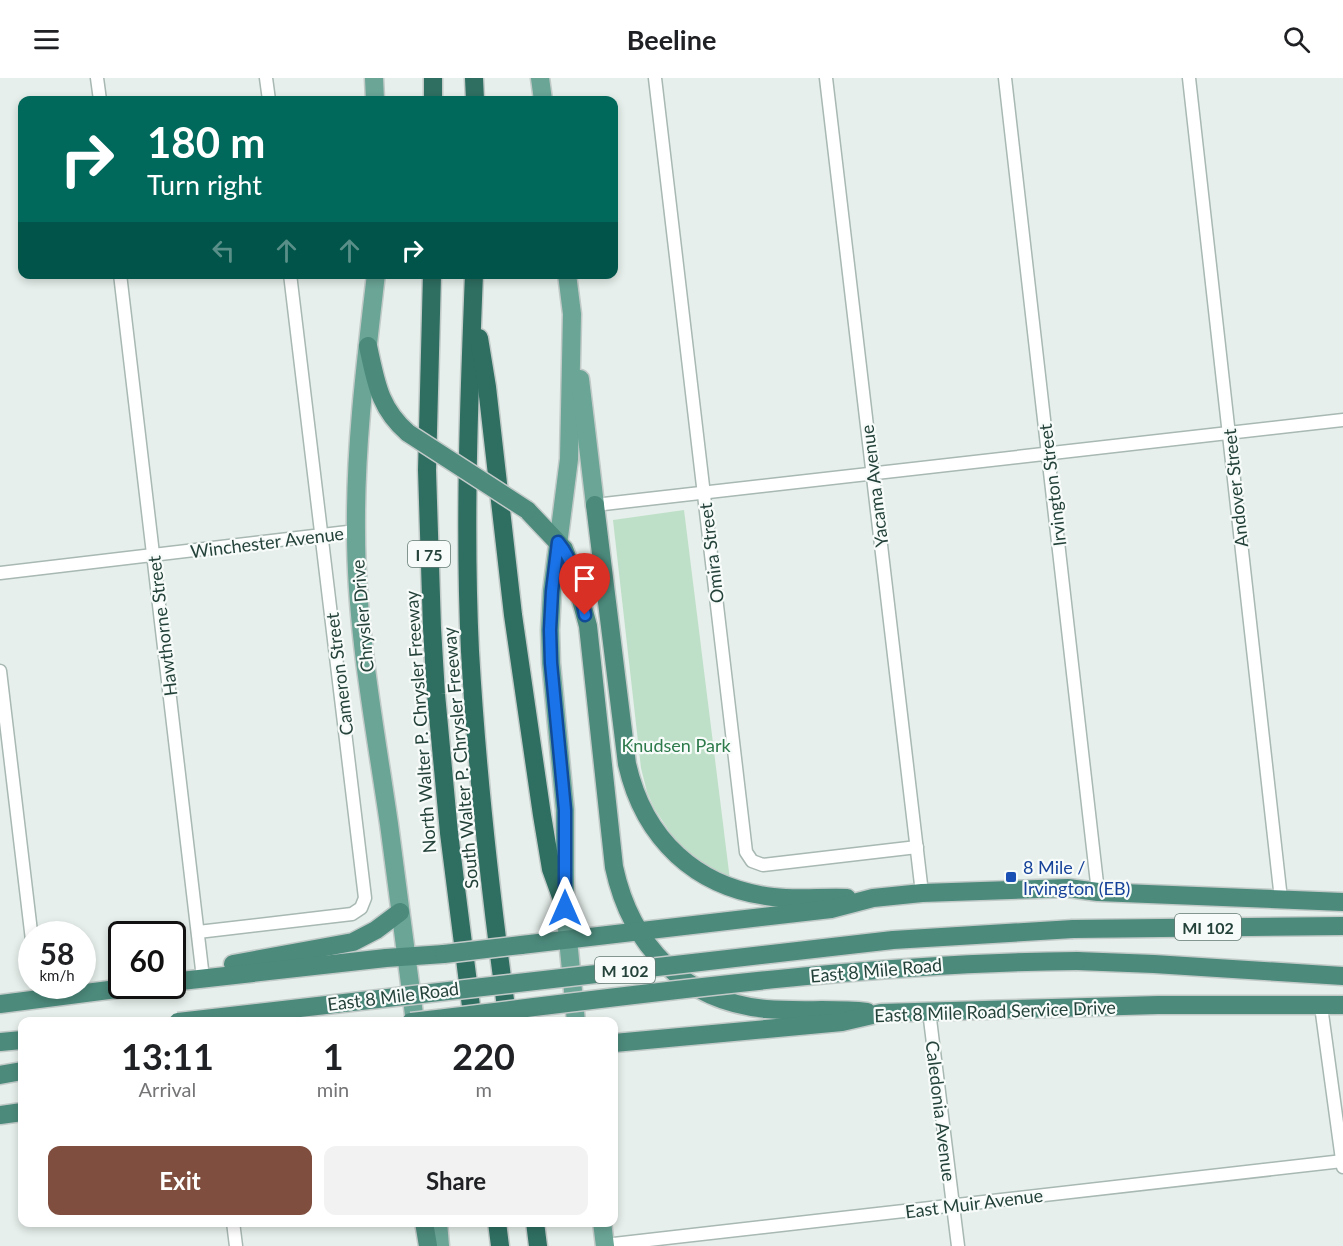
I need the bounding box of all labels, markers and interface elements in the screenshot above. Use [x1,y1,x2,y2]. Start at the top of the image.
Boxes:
icon: menu [30,23,63,56]
text: Beeline [627,23,716,56]
icon: search [1280,23,1313,56]
text: 180 m [147,117,265,167]
icon: right [48,120,126,198]
text: Turn right [147,168,262,201]
icon: left [207,234,240,267]
icon: ahead [270,234,303,267]
icon: ahead [333,234,366,267]
icon: right [396,234,429,267]
street label: Irvington Street [1034,422,1070,547]
street label: Yacama Avenue [856,424,892,548]
street label: Andover Street [1218,427,1252,548]
street label: Omira Street [694,501,728,604]
street label: Winchester Avenue [189,522,345,562]
road number: I 75 [408,541,450,567]
pin [559,553,610,615]
street label: Hawthorne Street [142,554,182,697]
street label: Chrysler Drive [346,559,378,673]
icon: arrive [568,562,601,595]
street label: North Walter P. Chrysler Freeway [400,589,440,854]
street label: Cameron Street [320,611,357,737]
street label: South Walter P. Chrysler Freeway [438,625,482,890]
park label: Knudsen Park [621,734,731,756]
place label: 8 Mile / Irvington (EB) [1023,856,1130,899]
marker: 8 Mile / Irvington (EB) [1004,870,1018,884]
position arrow [533,876,597,940]
road number: MI 102 [1175,914,1241,940]
speed limit sign: 60 [108,921,186,999]
text: 58 [40,935,74,971]
street label: East 8 Mile Road [809,953,943,987]
road number: M 102 [595,957,655,983]
text: km/h [39,966,75,984]
street label: East 8 Mile Road [326,977,460,1015]
street label: East 8 Mile Road Service Drive [874,996,1116,1026]
text: 13:11 [121,1034,214,1078]
text: 1 [323,1034,344,1078]
text: 220 [452,1034,515,1078]
street label: Caledonia Avenue [921,1039,961,1183]
text: Arrival [139,1077,196,1101]
text: min [317,1077,349,1101]
text: m [475,1077,492,1101]
button: Exit [48,1146,312,1215]
button: Share [324,1146,588,1215]
street label: East Muir Avenue [904,1184,1044,1222]

